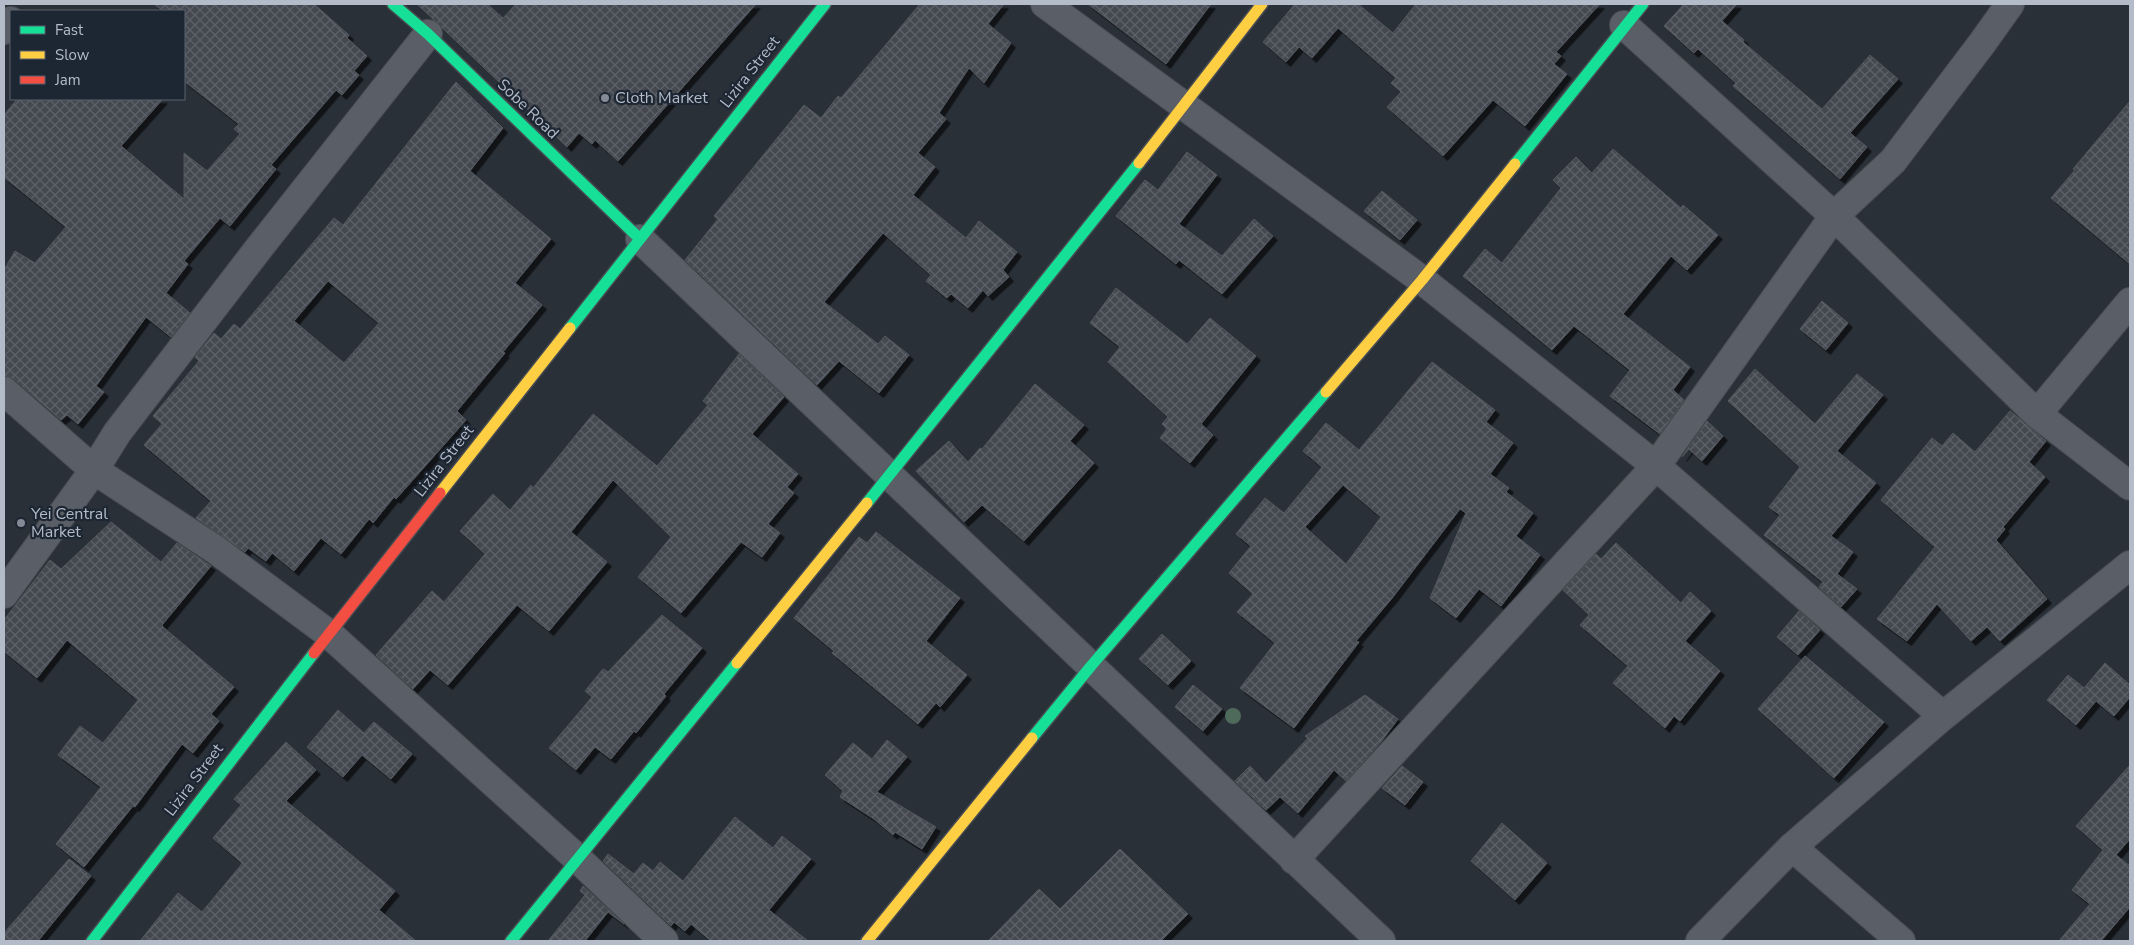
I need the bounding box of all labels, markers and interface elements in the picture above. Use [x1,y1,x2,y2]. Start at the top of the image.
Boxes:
legend [10,10,185,100]
text: Fast [55,20,84,40]
street label: Lizira Street [715,31,785,112]
text: Slow [55,45,90,65]
text: Jam [54,70,81,90]
street label: Sobe Road [492,74,564,144]
place label: Cloth Market [615,87,708,109]
marker: Cloth Market [599,92,611,104]
street label: Lizira Street [409,420,479,501]
place label: Yei Central Market [30,503,108,543]
marker: Yei Central Market [15,517,27,529]
street label: Lizira Street [160,739,229,821]

